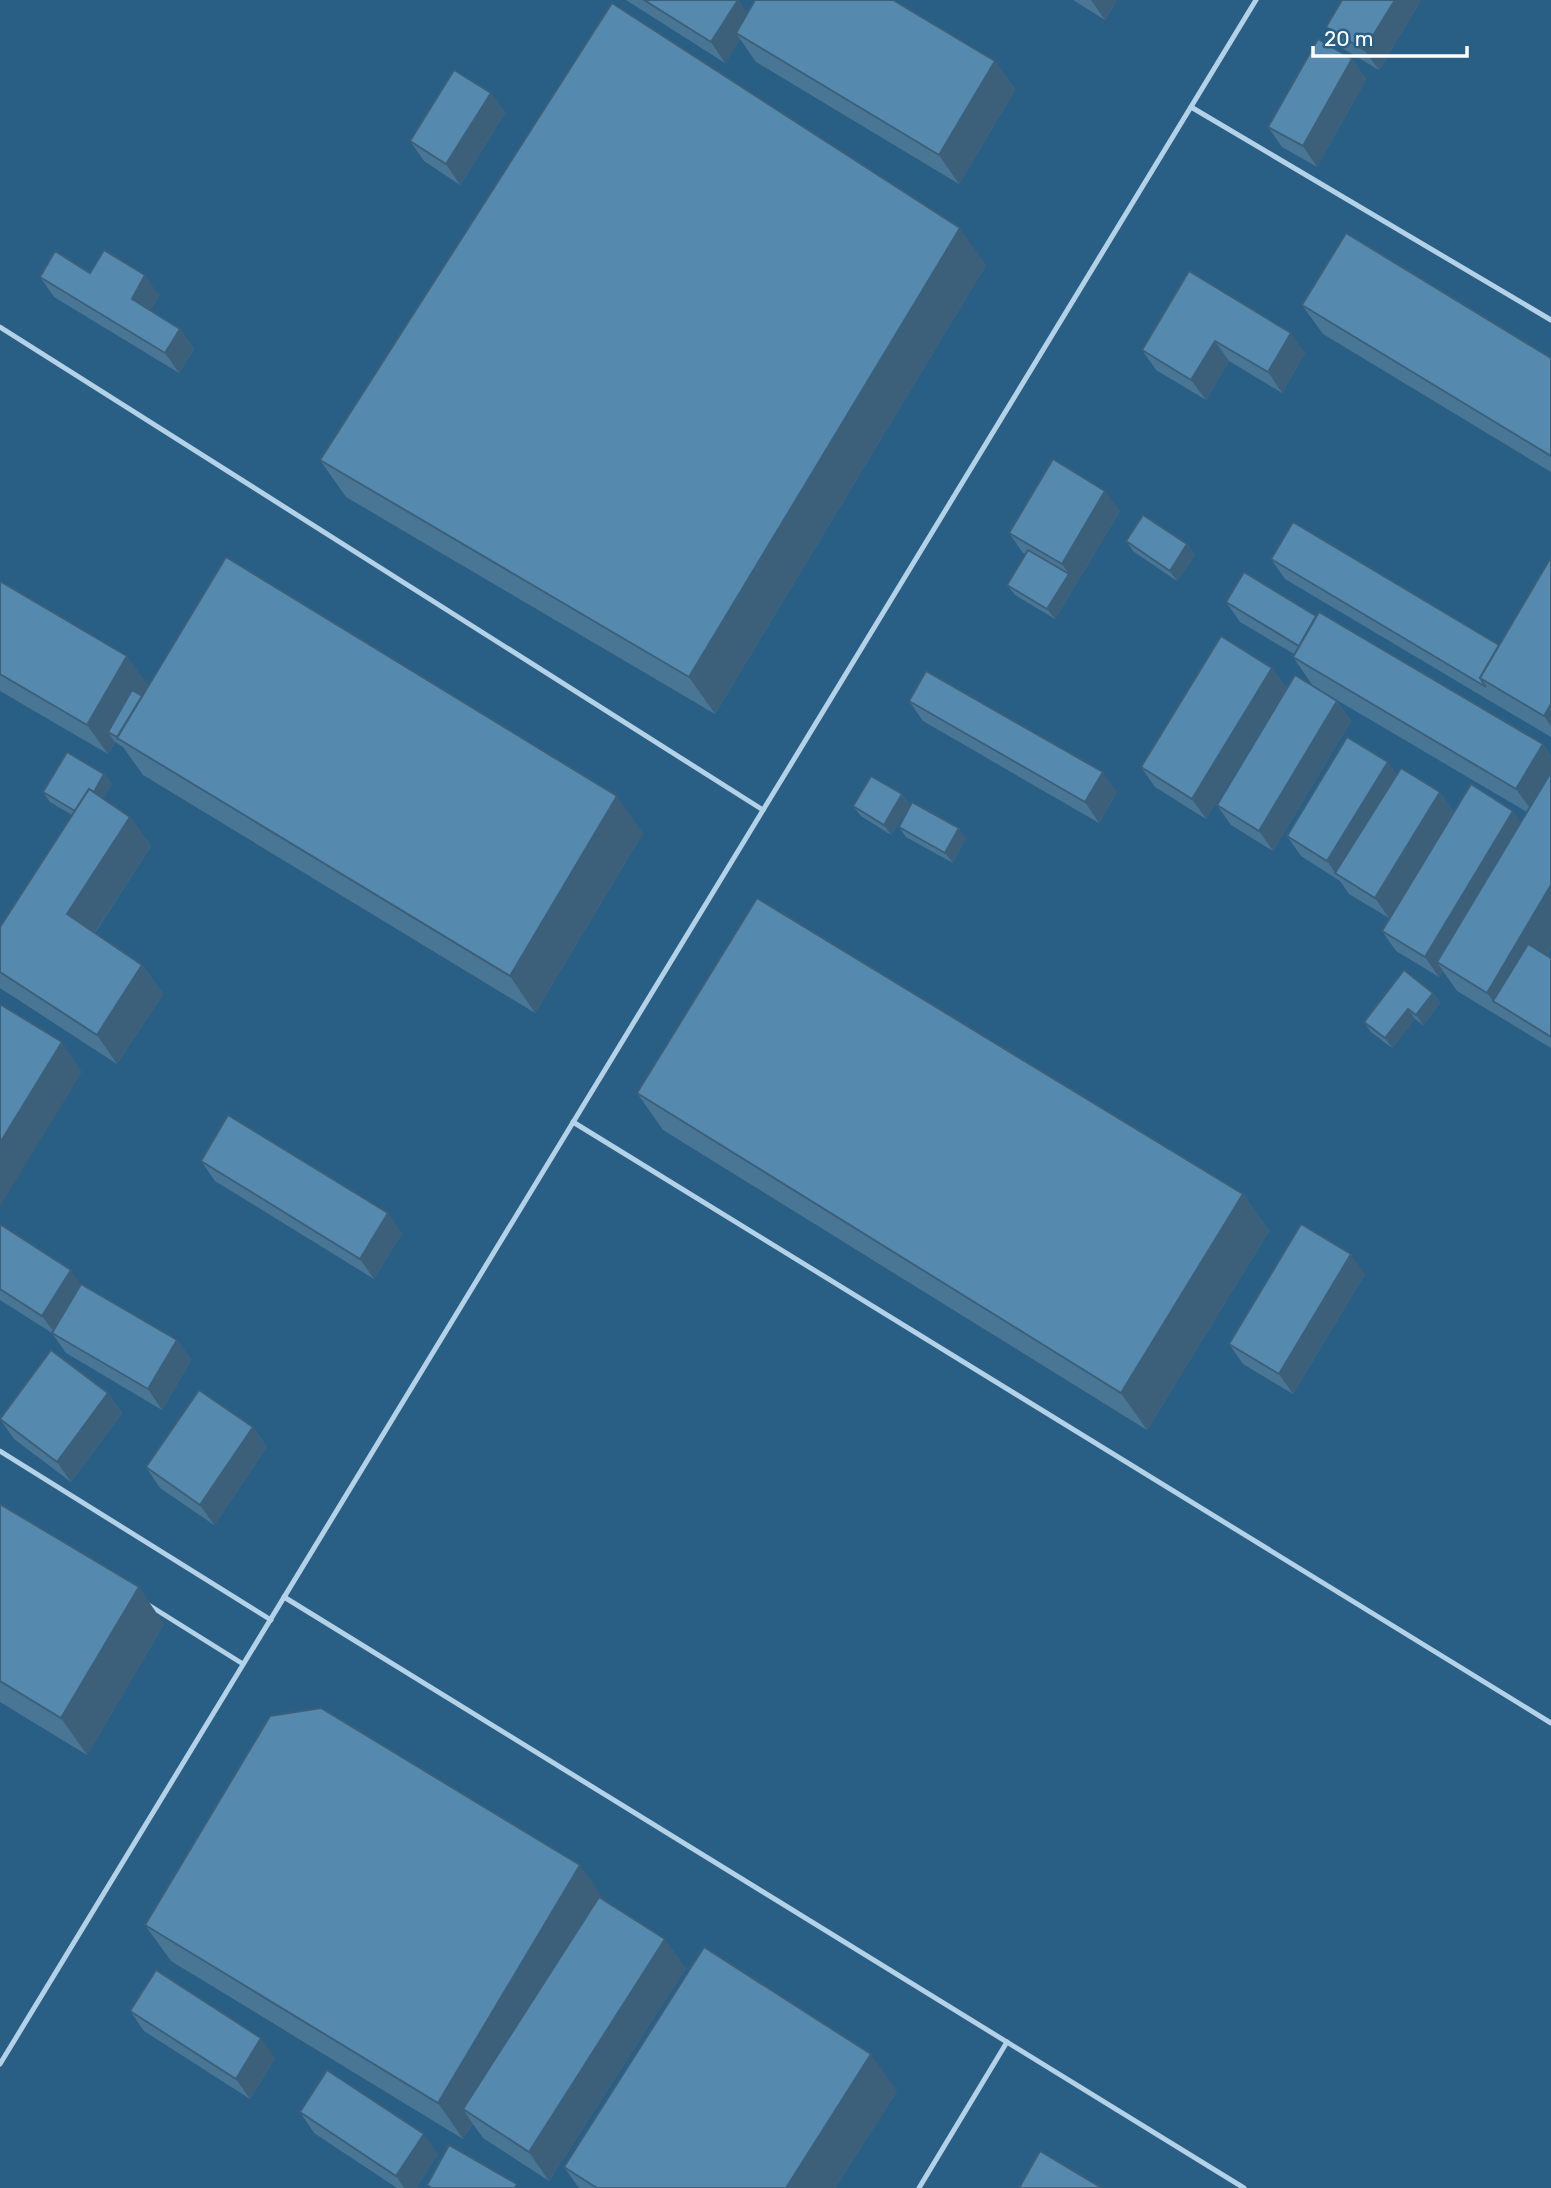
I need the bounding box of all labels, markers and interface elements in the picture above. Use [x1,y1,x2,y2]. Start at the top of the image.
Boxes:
scale bar [1313,14,1467,58]
text: 20 m [1324,26,1373,51]

